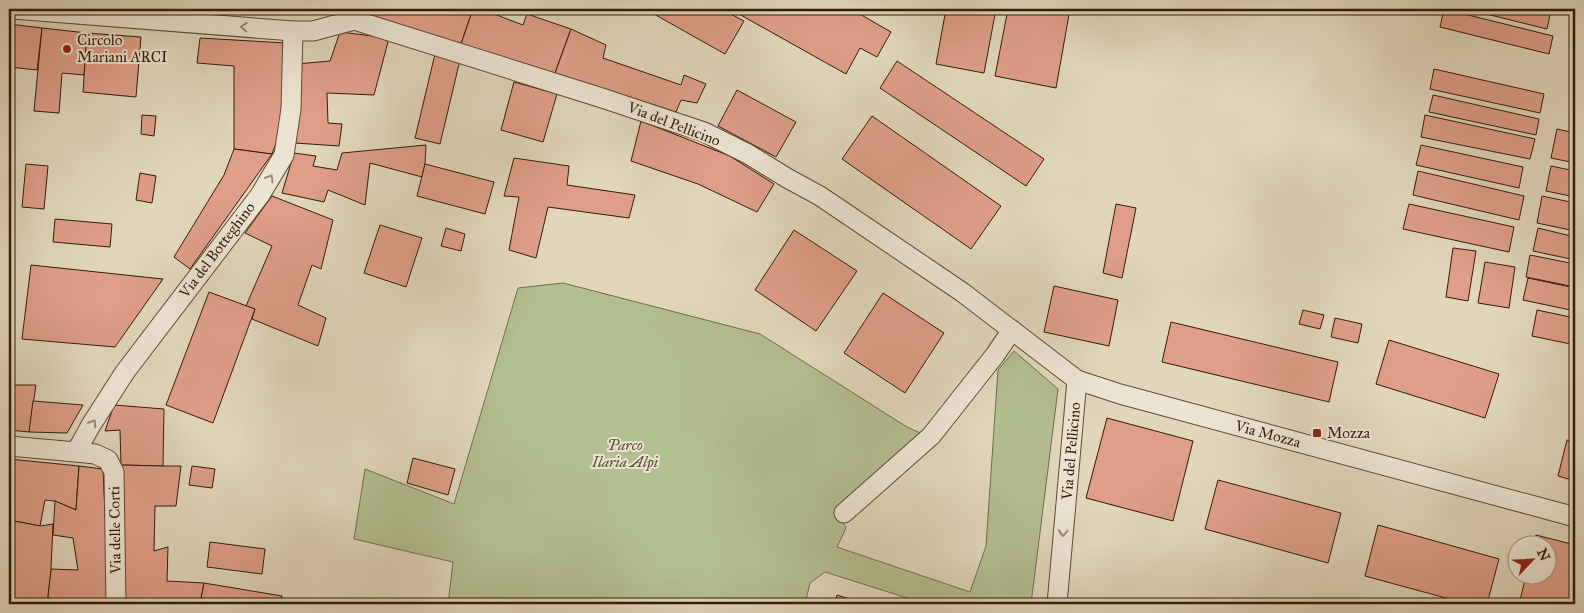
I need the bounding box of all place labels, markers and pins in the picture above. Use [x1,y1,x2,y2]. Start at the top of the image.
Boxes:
place label: Circolo Mariani ARCI [77,31,167,66]
marker: Circolo Mariani ARCI [61,43,73,55]
place label: Mozza [1327,424,1371,442]
marker: Mozza [1311,427,1323,439]

